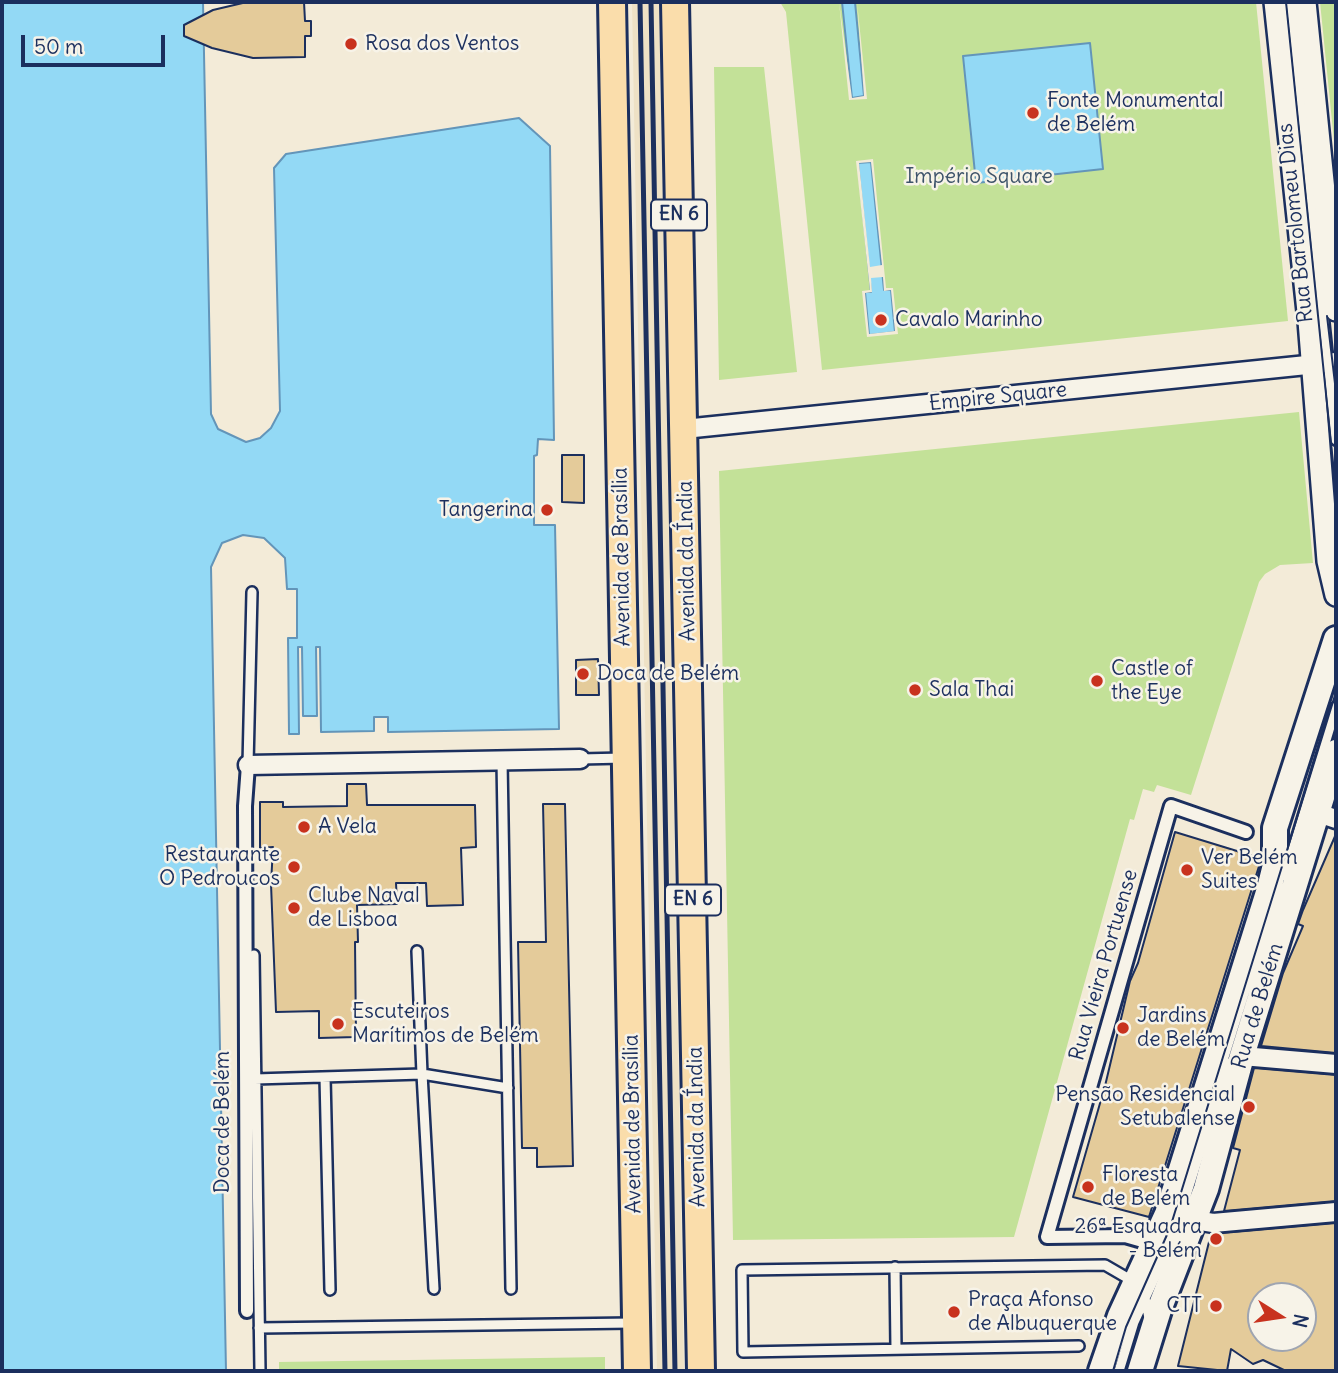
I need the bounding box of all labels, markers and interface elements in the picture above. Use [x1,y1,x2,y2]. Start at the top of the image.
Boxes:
scale bar [24,21,168,65]
place label: Rosa dos Ventos [365,31,519,57]
text: 50 m [34,33,83,60]
marker: Rosa dos Ventos [343,36,359,52]
place label: Fonte Monumental de Belém [1047,88,1223,138]
marker: Fonte Monumental de Belém [1025,105,1041,121]
street label: Rua Bartolomeu Dias [1273,122,1319,324]
park label: Império Square [905,164,1053,190]
road number: EN 6 [651,200,707,230]
place label: Cavalo Marinho [895,307,1042,333]
marker: Cavalo Marinho [873,312,889,328]
street label: Empire Square [928,377,1068,417]
street label: Avenida de Brasília [608,467,636,647]
street label: Avenida da Índia [673,480,701,642]
place label: Tangerina [439,497,533,523]
marker: Tangerina [539,502,555,518]
place label: Castle of the Eye [1111,656,1193,706]
place label: Doca de Belém [597,661,739,687]
marker: Doca de Belém [575,666,591,682]
marker: Castle of the Eye [1089,673,1105,689]
place label: Sala Thai [929,677,1014,703]
marker: Sala Thai [907,682,923,698]
place label: A Vela [318,814,377,840]
marker: A Vela [296,819,312,835]
place label: Restaurante O Pedroucos [159,842,280,892]
place label: Ver Belém Suites [1201,845,1298,895]
marker: Restaurante O Pedroucos [286,859,302,875]
marker: Ver Belém Suites [1179,862,1195,878]
street label: Rua Vieira Portuense [1065,866,1143,1064]
place label: Clube Naval de Lisboa [308,883,420,933]
road number: EN 6 [665,885,721,916]
marker: Clube Naval de Lisboa [286,900,302,916]
street label: Rua de Belém [1227,940,1289,1072]
place label: Escuteiros Marítimos de Belém [352,999,539,1049]
place label: Jardins de Belém [1137,1003,1225,1053]
marker: Escuteiros Marítimos de Belém [330,1016,346,1032]
marker: Jardins de Belém [1115,1020,1131,1036]
street label: Avenida de Brasília [619,1034,647,1214]
street label: Avenida da Índia [683,1046,711,1208]
street label: Doca de Belém [210,1051,236,1193]
place label: Pensão Residencial Setubalense [1055,1082,1235,1132]
marker: Pensão Residencial Setubalense [1241,1099,1257,1115]
place label: Floresta de Belém [1102,1162,1190,1212]
marker: Floresta de Belém [1080,1179,1096,1195]
place label: 26ª Esquadra - Belém [1074,1214,1202,1264]
marker: 26ª Esquadra - Belém [1208,1231,1224,1247]
north arrow [1247,1282,1317,1352]
place label: Praça Afonso de Albuquerque [968,1287,1117,1337]
place label: CTT [1166,1293,1202,1319]
marker: CTT [1208,1298,1224,1314]
marker: Praça Afonso de Albuquerque [946,1304,962,1320]
text: N [1287,1312,1314,1330]

